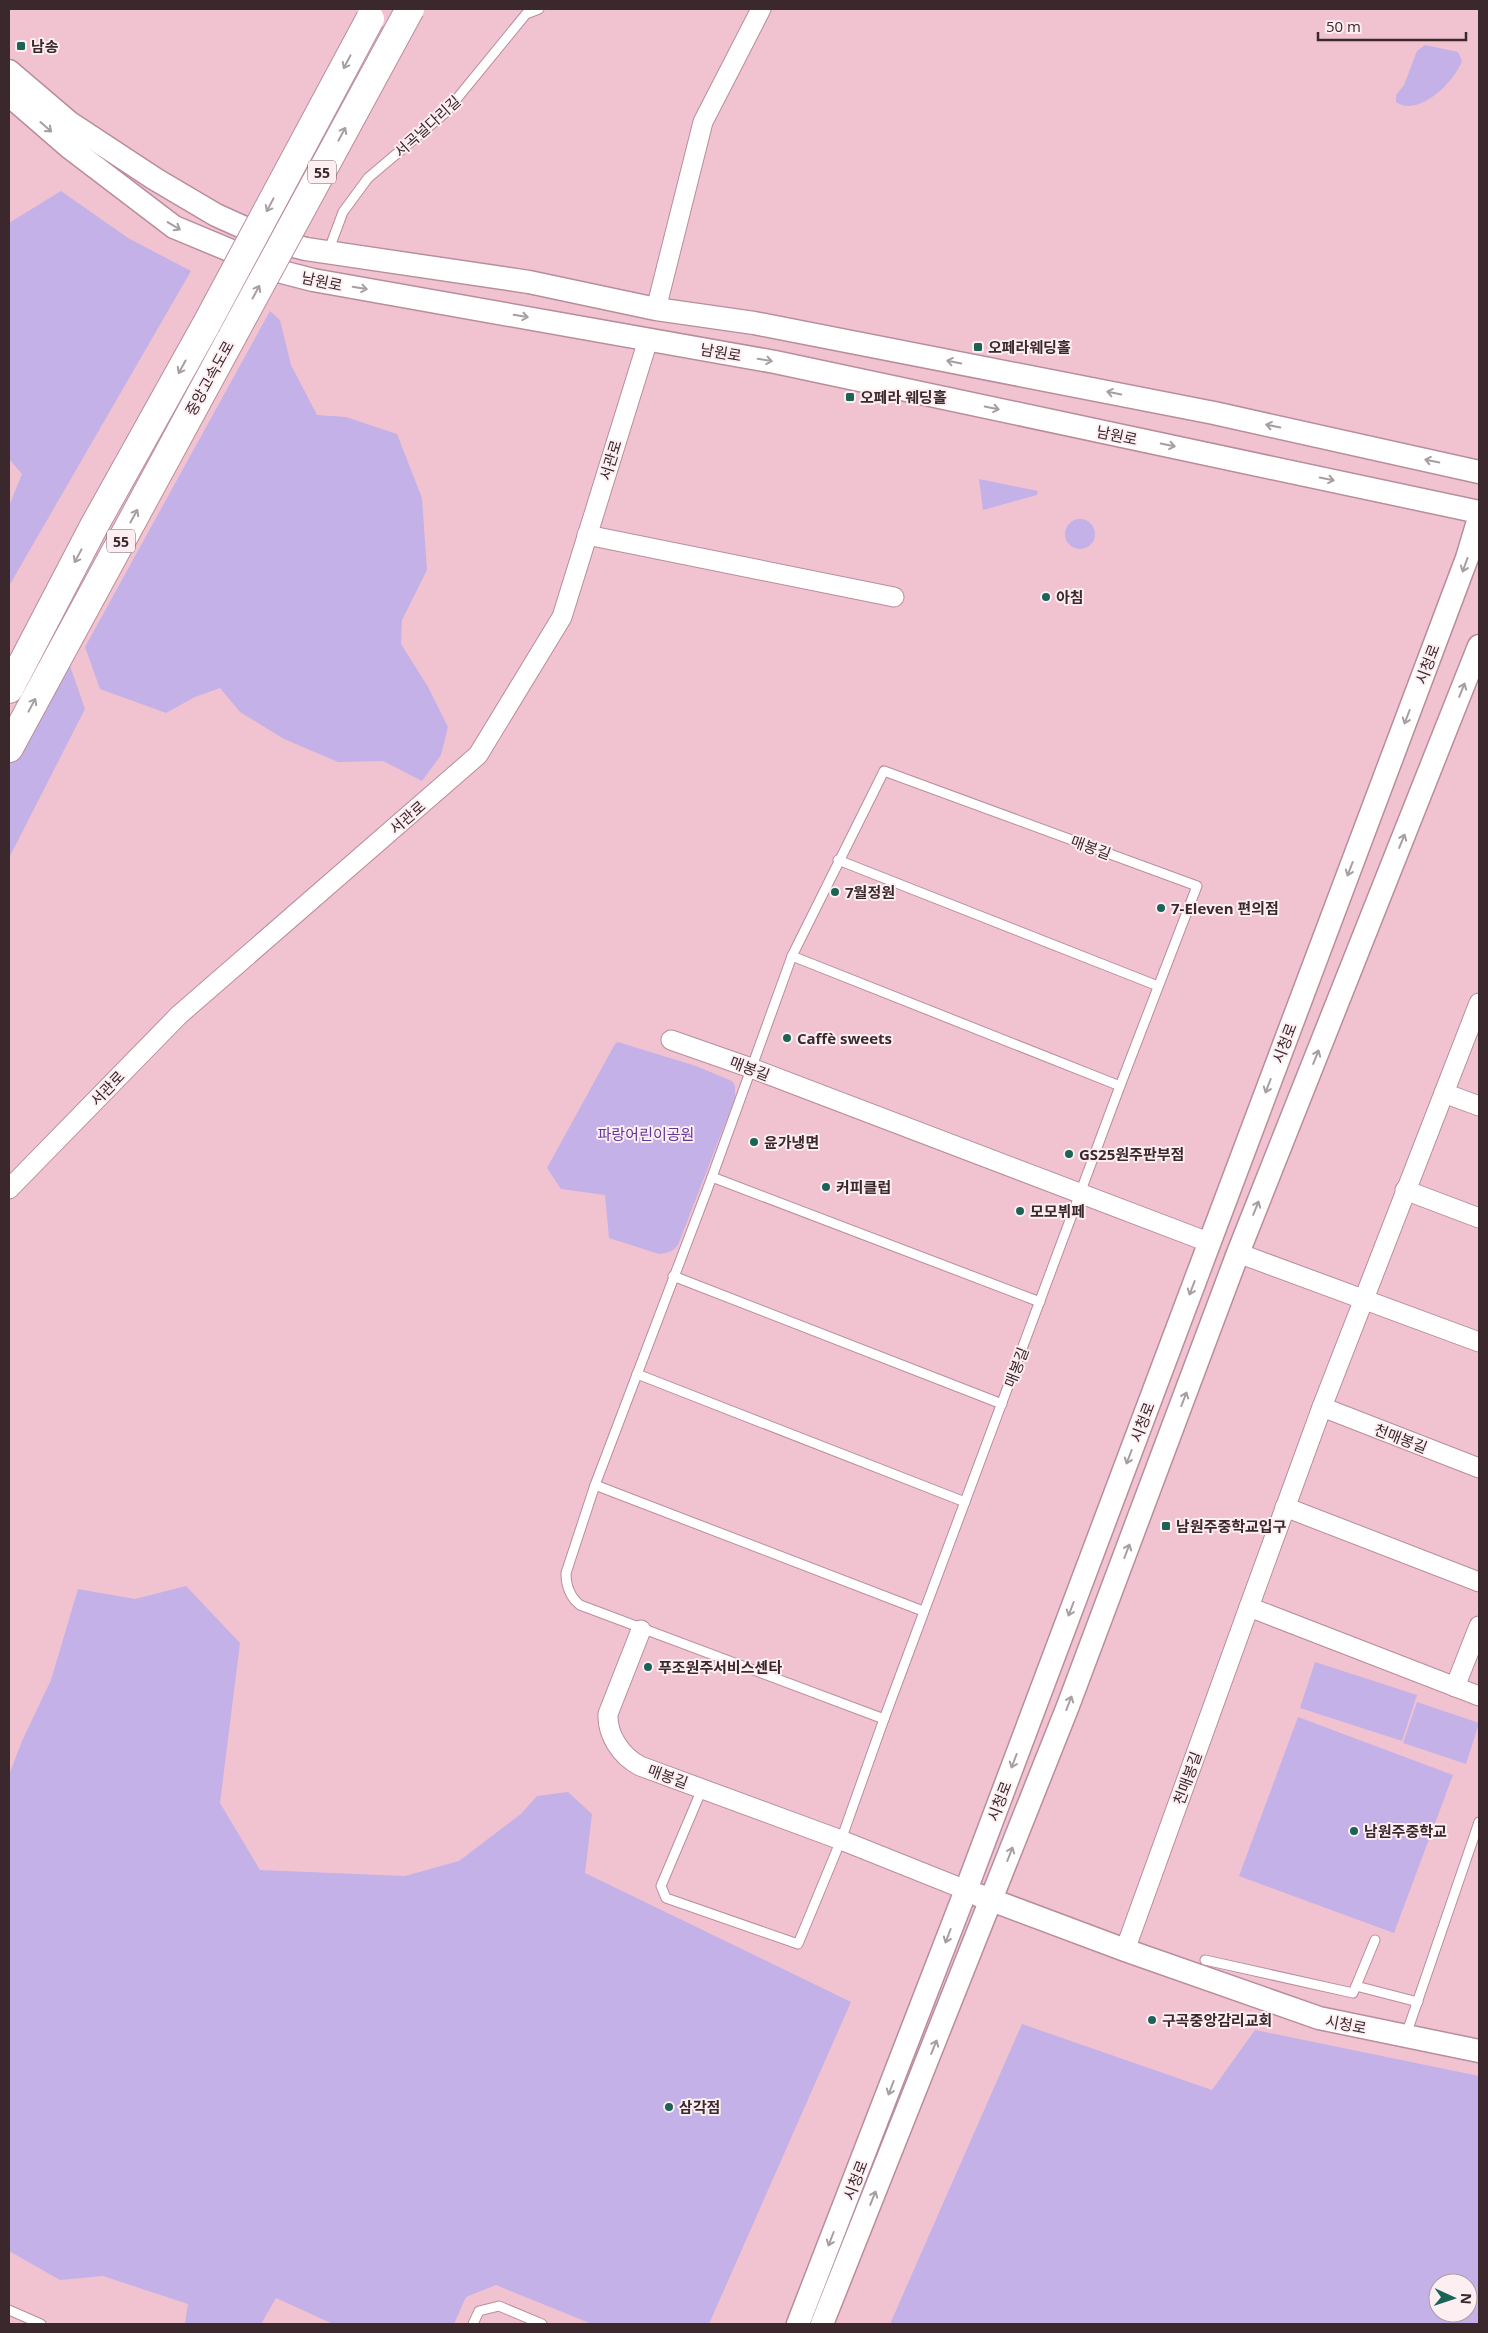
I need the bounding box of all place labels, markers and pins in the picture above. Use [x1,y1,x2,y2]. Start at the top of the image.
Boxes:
place label: 남송 [31,36,59,56]
marker: 남송 [15,40,27,52]
place label: 오페라웨딩홀 [988,337,1071,357]
marker: 오페라웨딩홀 [972,341,984,353]
place label: 오페라 웨딩홀 [860,387,947,407]
marker: 오페라 웨딩홀 [844,391,856,403]
place label: 아침 [1056,587,1084,607]
marker: 아침 [1040,591,1052,603]
place label: 7월정원 [845,882,895,902]
marker: 7월정원 [829,886,841,898]
place label: 7-Eleven 편의점 [1171,898,1279,918]
marker: 7-Eleven 편의점 [1155,902,1167,914]
place label: Caffè sweets [797,1028,892,1048]
marker: Caffè sweets [781,1032,793,1044]
place label: 윤가냉면 [764,1132,819,1152]
marker: 윤가냉면 [748,1136,760,1148]
place label: GS25원주판부점 [1079,1144,1184,1164]
marker: GS25원주판부점 [1063,1148,1075,1160]
place label: 커피클럽 [836,1177,891,1197]
marker: 커피클럽 [820,1181,832,1193]
place label: 모모뷔페 [1030,1201,1085,1221]
marker: 모모뷔페 [1014,1205,1026,1217]
place label: 남원주중학교입구 [1176,1516,1287,1536]
marker: 남원주중학교입구 [1160,1520,1172,1532]
place label: 푸조원주서비스센타 [658,1657,782,1677]
marker: 푸조원주서비스센타 [642,1661,654,1673]
place label: 남원주중학교 [1364,1821,1447,1841]
marker: 남원주중학교 [1348,1825,1360,1837]
place label: 구곡중앙감리교회 [1162,2010,1272,2030]
marker: 구곡중앙감리교회 [1146,2014,1158,2026]
place label: 삼각점 [679,2097,720,2117]
marker: 삼각점 [663,2101,675,2113]

